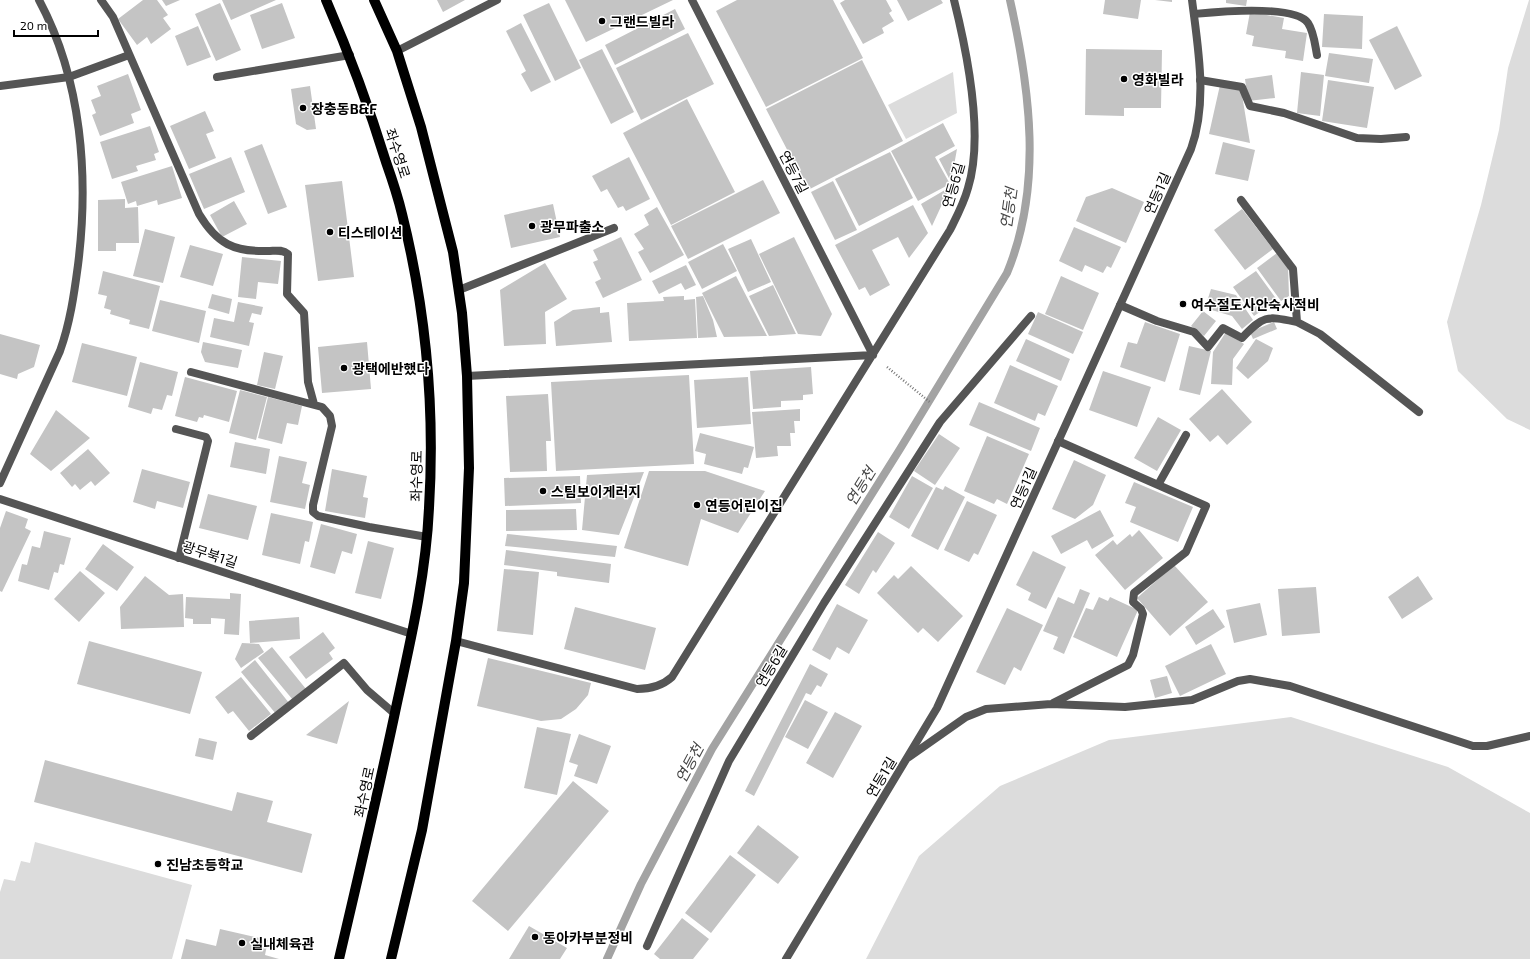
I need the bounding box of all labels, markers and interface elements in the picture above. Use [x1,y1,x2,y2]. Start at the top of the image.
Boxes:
scale bar [14,12,98,38]
place label: 그랜드빌라 [610,13,675,30]
marker: 그랜드빌라 [597,16,607,26]
text: 20 m [20,18,47,32]
place label: 영화빌라 [1132,71,1184,88]
marker: 영화빌라 [1119,74,1129,84]
place label: 장충동B&F [311,100,377,117]
marker: 장충동B&F [298,103,308,113]
street label: 좌수영로 [382,126,414,180]
street label: 연등7길 [776,148,812,196]
street label: 연등6길 [938,160,968,210]
street label: 연등1길 [1140,169,1174,217]
water label: 연등천 [996,184,1020,230]
place label: 광무파출소 [540,218,605,235]
marker: 광무파출소 [527,221,537,231]
place label: 티스테이션 [338,224,402,241]
marker: 티스테이션 [325,227,335,237]
place label: 여수절도사안숙사적비 [1191,296,1320,313]
marker: 여수절도사안숙사적비 [1178,299,1188,309]
place label: 광택에반했다 [352,360,429,377]
marker: 광택에반했다 [339,363,349,373]
street label: 좌수영로 [407,450,425,502]
water label: 연등천 [841,462,880,508]
street label: 연등1길 [1006,464,1040,512]
place label: 스팀보이게러지 [551,483,641,500]
marker: 스팀보이게러지 [538,486,548,496]
place label: 연등어린이집 [705,497,782,514]
marker: 연등어린이집 [692,500,702,510]
street label: 광무북1길 [180,537,240,571]
street label: 연등6길 [752,642,790,690]
water label: 연등천 [671,739,708,786]
street label: 연등1길 [862,754,900,800]
street label: 좌수영로 [350,765,378,819]
place label: 진남초등학교 [166,856,243,873]
marker: 진남초등학교 [153,859,163,869]
place label: 동아카부분정비 [543,929,633,946]
marker: 동아카부분정비 [530,932,540,942]
place label: 실내체육관 [250,935,315,952]
marker: 실내체육관 [237,938,247,948]

